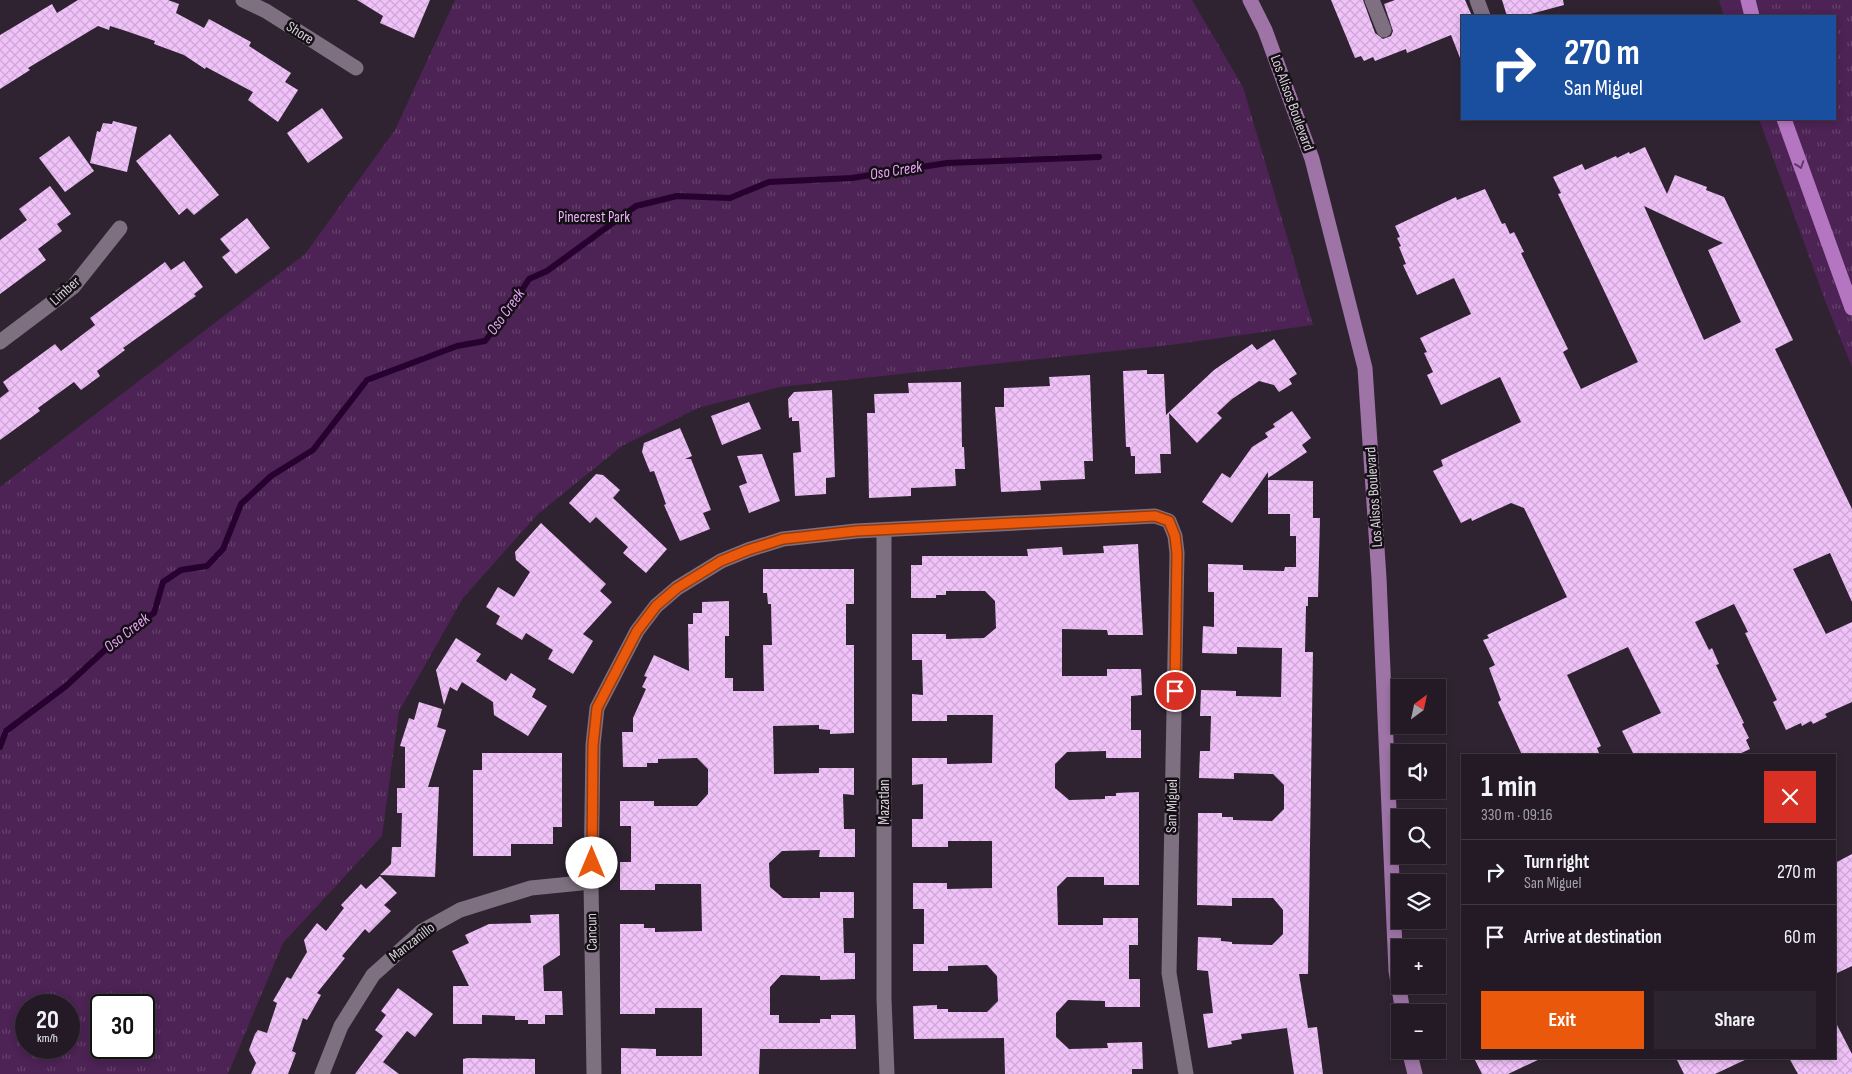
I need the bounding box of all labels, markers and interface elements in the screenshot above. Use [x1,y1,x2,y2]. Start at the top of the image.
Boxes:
street label: Shore [283,17,317,49]
text: 270 m [1564,32,1640,75]
icon: right [1481,35,1546,100]
street label: Los Alisos Boulevard [1266,52,1318,154]
text: San Miguel [1564,75,1643,102]
water label: Oso Creek [869,157,924,184]
one-way arrow [1794,160,1804,169]
park label: Pinecrest Park [558,208,630,227]
street label: Limber [46,272,85,310]
water label: Oso Creek [483,284,530,339]
street label: Los Alisos Boulevard [1361,446,1387,548]
water label: Oso Creek [100,609,154,657]
pin [1154,670,1196,712]
icon: arrive [1161,677,1189,705]
north arrow [1391,679,1446,734]
map controls [1391,679,1446,1059]
button: sound [1391,744,1446,799]
text: 1 min [1481,769,1537,805]
button: close [1764,771,1816,823]
street label: Mazatlan [875,779,894,825]
street label: San Miguel [1162,779,1182,833]
text: 330 m · 09:16 [1481,806,1553,825]
button: search [1391,809,1446,864]
position arrow [565,836,617,888]
text: Turn right [1524,851,1589,874]
icon: right [1481,858,1509,886]
text: 270 m [1777,861,1816,884]
button: layers [1391,874,1446,929]
text: San Miguel [1524,874,1581,893]
street label: Cancun [582,913,602,951]
street label: Manzanillo [385,918,439,966]
icon: arrive [1481,923,1509,951]
text: Arrive at destination [1524,926,1662,949]
text: 60 m [1784,926,1816,949]
button: + [1391,939,1446,994]
button: Exit [1481,991,1644,1049]
button: Share [1654,991,1816,1049]
speed limit sign: 30 [90,994,155,1059]
button: − [1391,1004,1446,1059]
text: 20 [36,1005,59,1036]
text: km/h [37,1031,58,1046]

